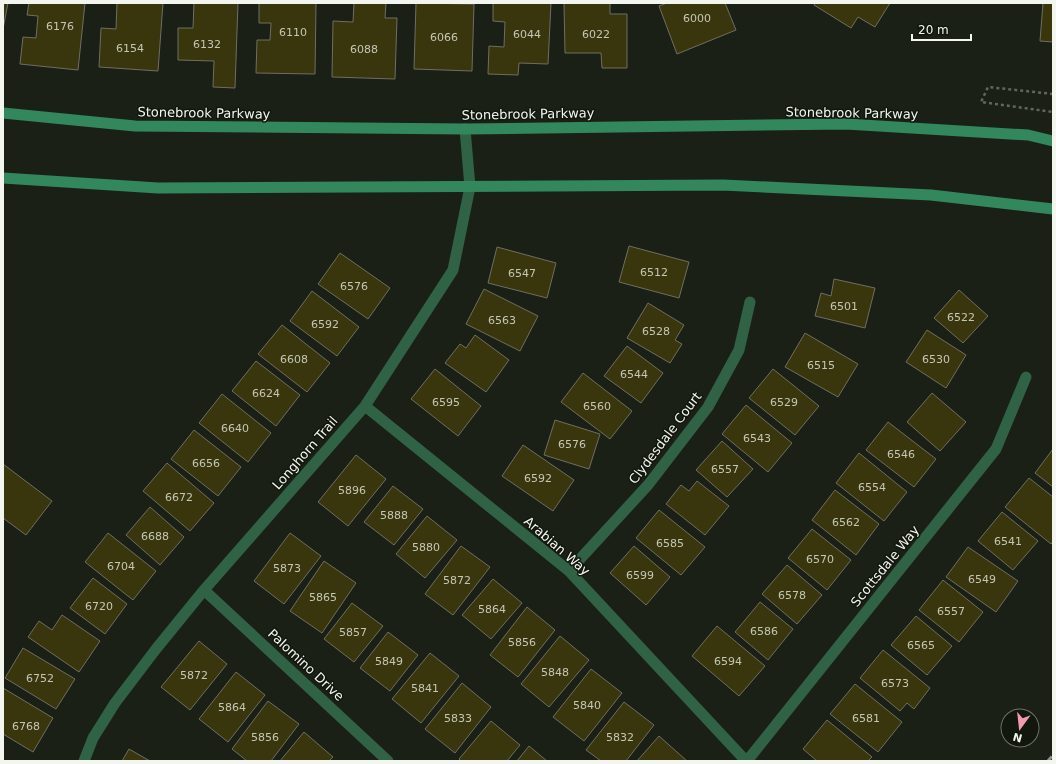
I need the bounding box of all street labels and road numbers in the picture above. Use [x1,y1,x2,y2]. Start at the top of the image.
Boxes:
street label: Stonebrook Parkway [137,104,271,122]
street label: Stonebrook Parkway [785,104,919,122]
street label: Stonebrook Parkway [461,105,595,123]
street label: Clydesdale Court [626,389,704,487]
street label: Longhorn Trail [269,413,341,493]
street label: Arabian Way [521,513,593,579]
street label: Scottsdale Way [848,522,922,610]
street label: Palomino Drive [265,626,347,704]

